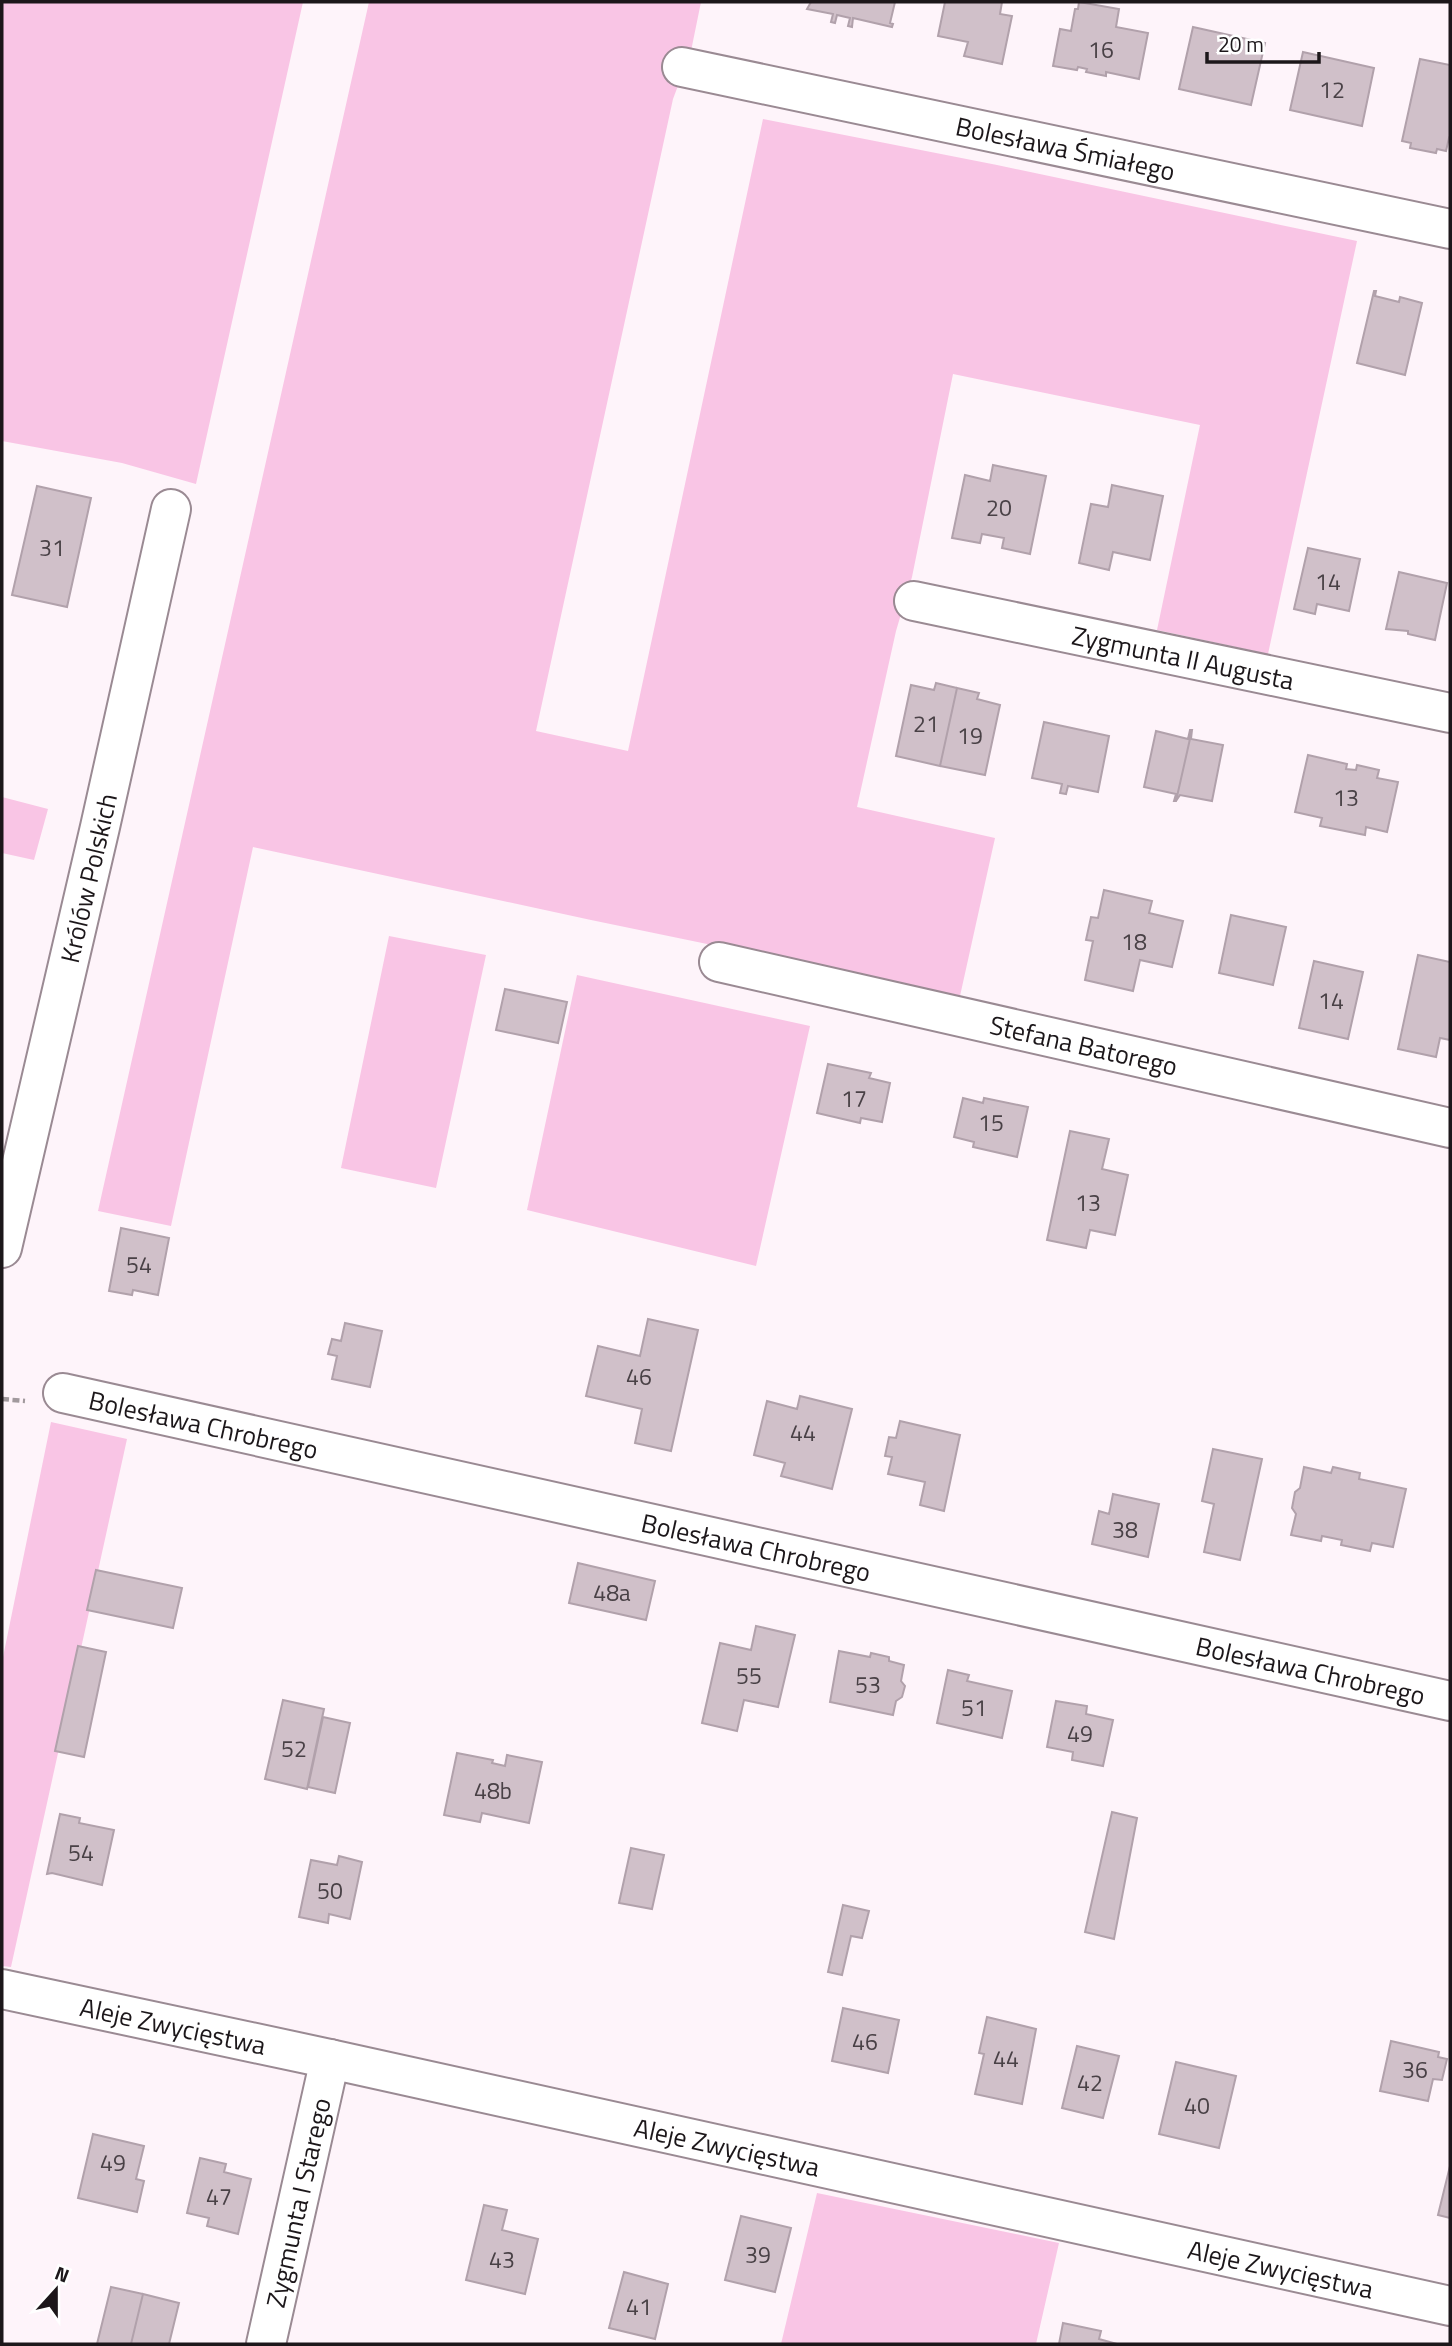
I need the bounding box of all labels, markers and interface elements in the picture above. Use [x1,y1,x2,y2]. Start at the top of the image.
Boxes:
scale bar [1207,21,1319,65]
text: 20 m [1218,28,1264,60]
house number: 16 [1088,32,1114,67]
house number: 12 [1319,72,1345,107]
street label: Bolesława Śmiałego [952,106,1179,190]
house number: 20 [986,490,1012,525]
house number: 31 [39,530,65,565]
house number: 14 [1315,564,1341,599]
street label: Zygmunta II Augusta [1069,615,1298,699]
house number: 21 [913,706,939,741]
house number: 19 [957,718,983,753]
house number: 13 [1333,780,1359,815]
street label: Królów Polskich [50,789,126,967]
house number: 18 [1121,924,1147,959]
house number: 14 [1318,983,1344,1018]
street label: Stefana Batorego [986,1005,1181,1085]
house number: 17 [841,1081,867,1116]
house number: 15 [978,1105,1004,1140]
house number: 13 [1075,1185,1101,1220]
house number: 54 [126,1247,152,1282]
house number: 46 [626,1359,652,1394]
street label: Bolesława Chrobrego [85,1380,322,1469]
house number: 44 [790,1415,816,1450]
street label: Bolesława Chrobrego [638,1503,874,1591]
house number: 38 [1112,1512,1138,1547]
house number: 48a [593,1575,631,1610]
street label: Bolesława Chrobrego [1192,1626,1429,1714]
house number: 55 [736,1658,762,1693]
house number: 53 [855,1667,881,1702]
house number: 51 [961,1690,987,1725]
house number: 49 [1067,1716,1093,1751]
house number: 52 [281,1731,307,1766]
house number: 48b [474,1773,512,1808]
house number: 54 [68,1835,94,1870]
house number: 50 [317,1873,343,1908]
street label: Aleje Zwycięstwa [77,1987,270,2064]
house number: 46 [852,2024,878,2059]
house number: 44 [993,2041,1019,2076]
house number: 36 [1402,2052,1428,2087]
house number: 42 [1077,2065,1103,2100]
house number: 40 [1184,2088,1210,2123]
street label: Zygmunta I Starego [255,2094,340,2311]
street label: Aleje Zwycięstwa [631,2107,824,2186]
house number: 49 [100,2145,126,2180]
house number: 47 [206,2179,232,2214]
street label: Aleje Zwycięstwa [1184,2229,1377,2308]
house number: 39 [745,2237,771,2272]
house number: 43 [489,2242,515,2277]
north arrow [21,2255,91,2325]
text: N [51,2258,74,2290]
house number: 41 [626,2289,652,2324]

